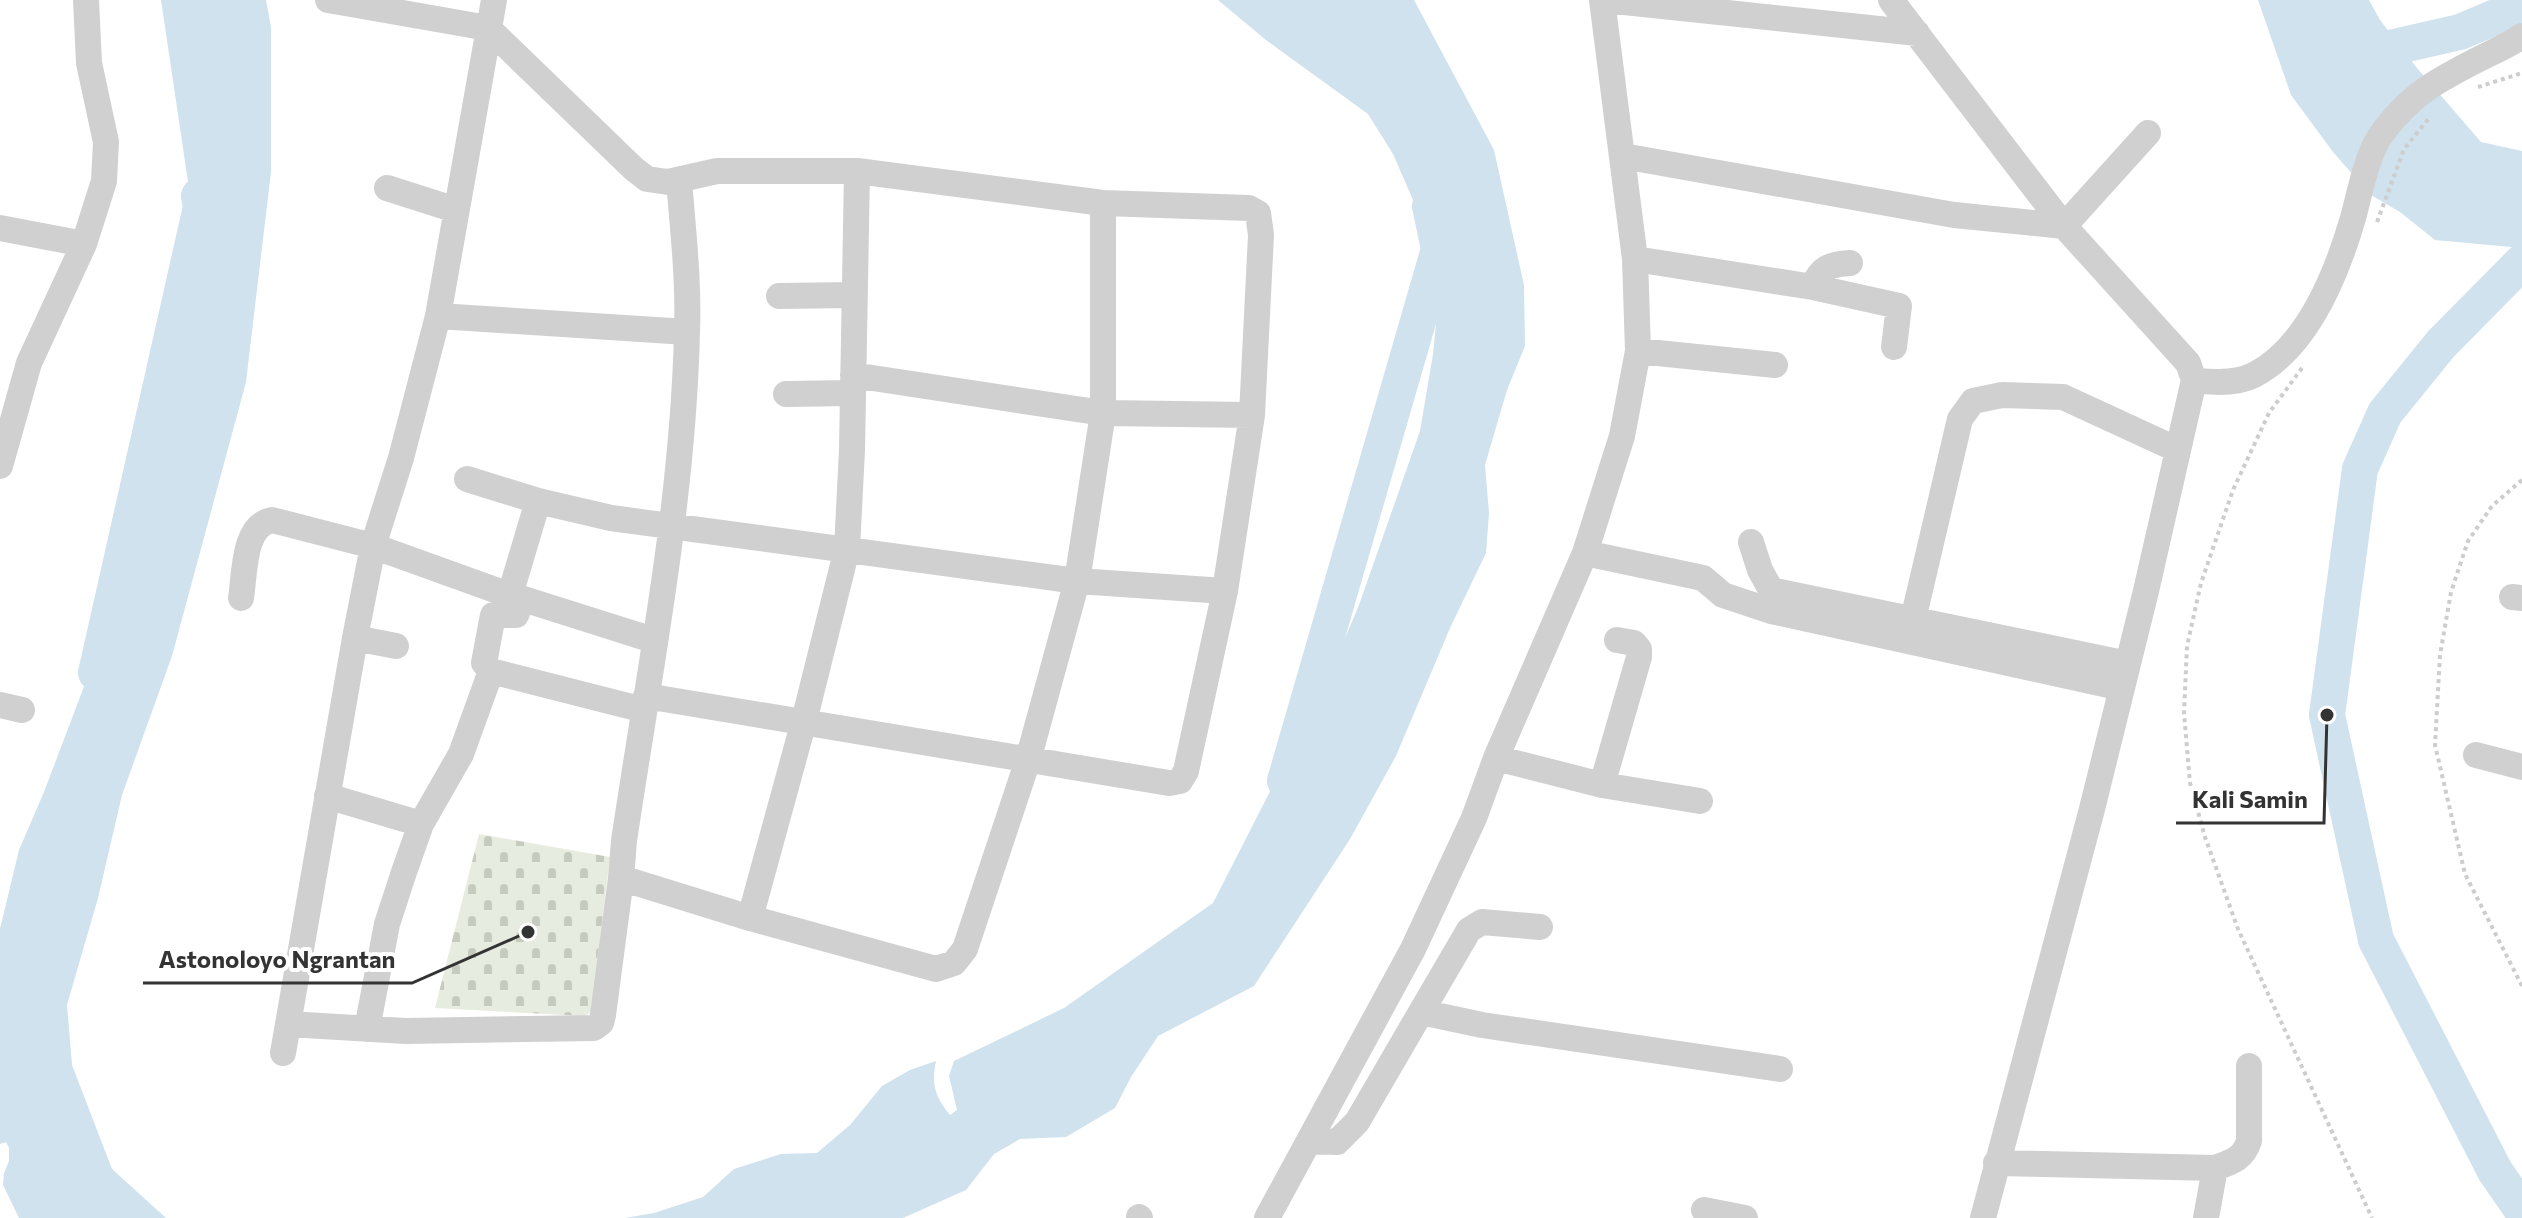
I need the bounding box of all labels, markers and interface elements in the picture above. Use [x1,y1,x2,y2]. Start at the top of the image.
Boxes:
callout: Kali Samin [2176,775,2324,823]
text: Kali Samin [2192,784,2308,813]
callout: Astonoloyo Ngrantan [143,935,412,983]
text: Astonoloyo Ngrantan [159,944,395,973]

